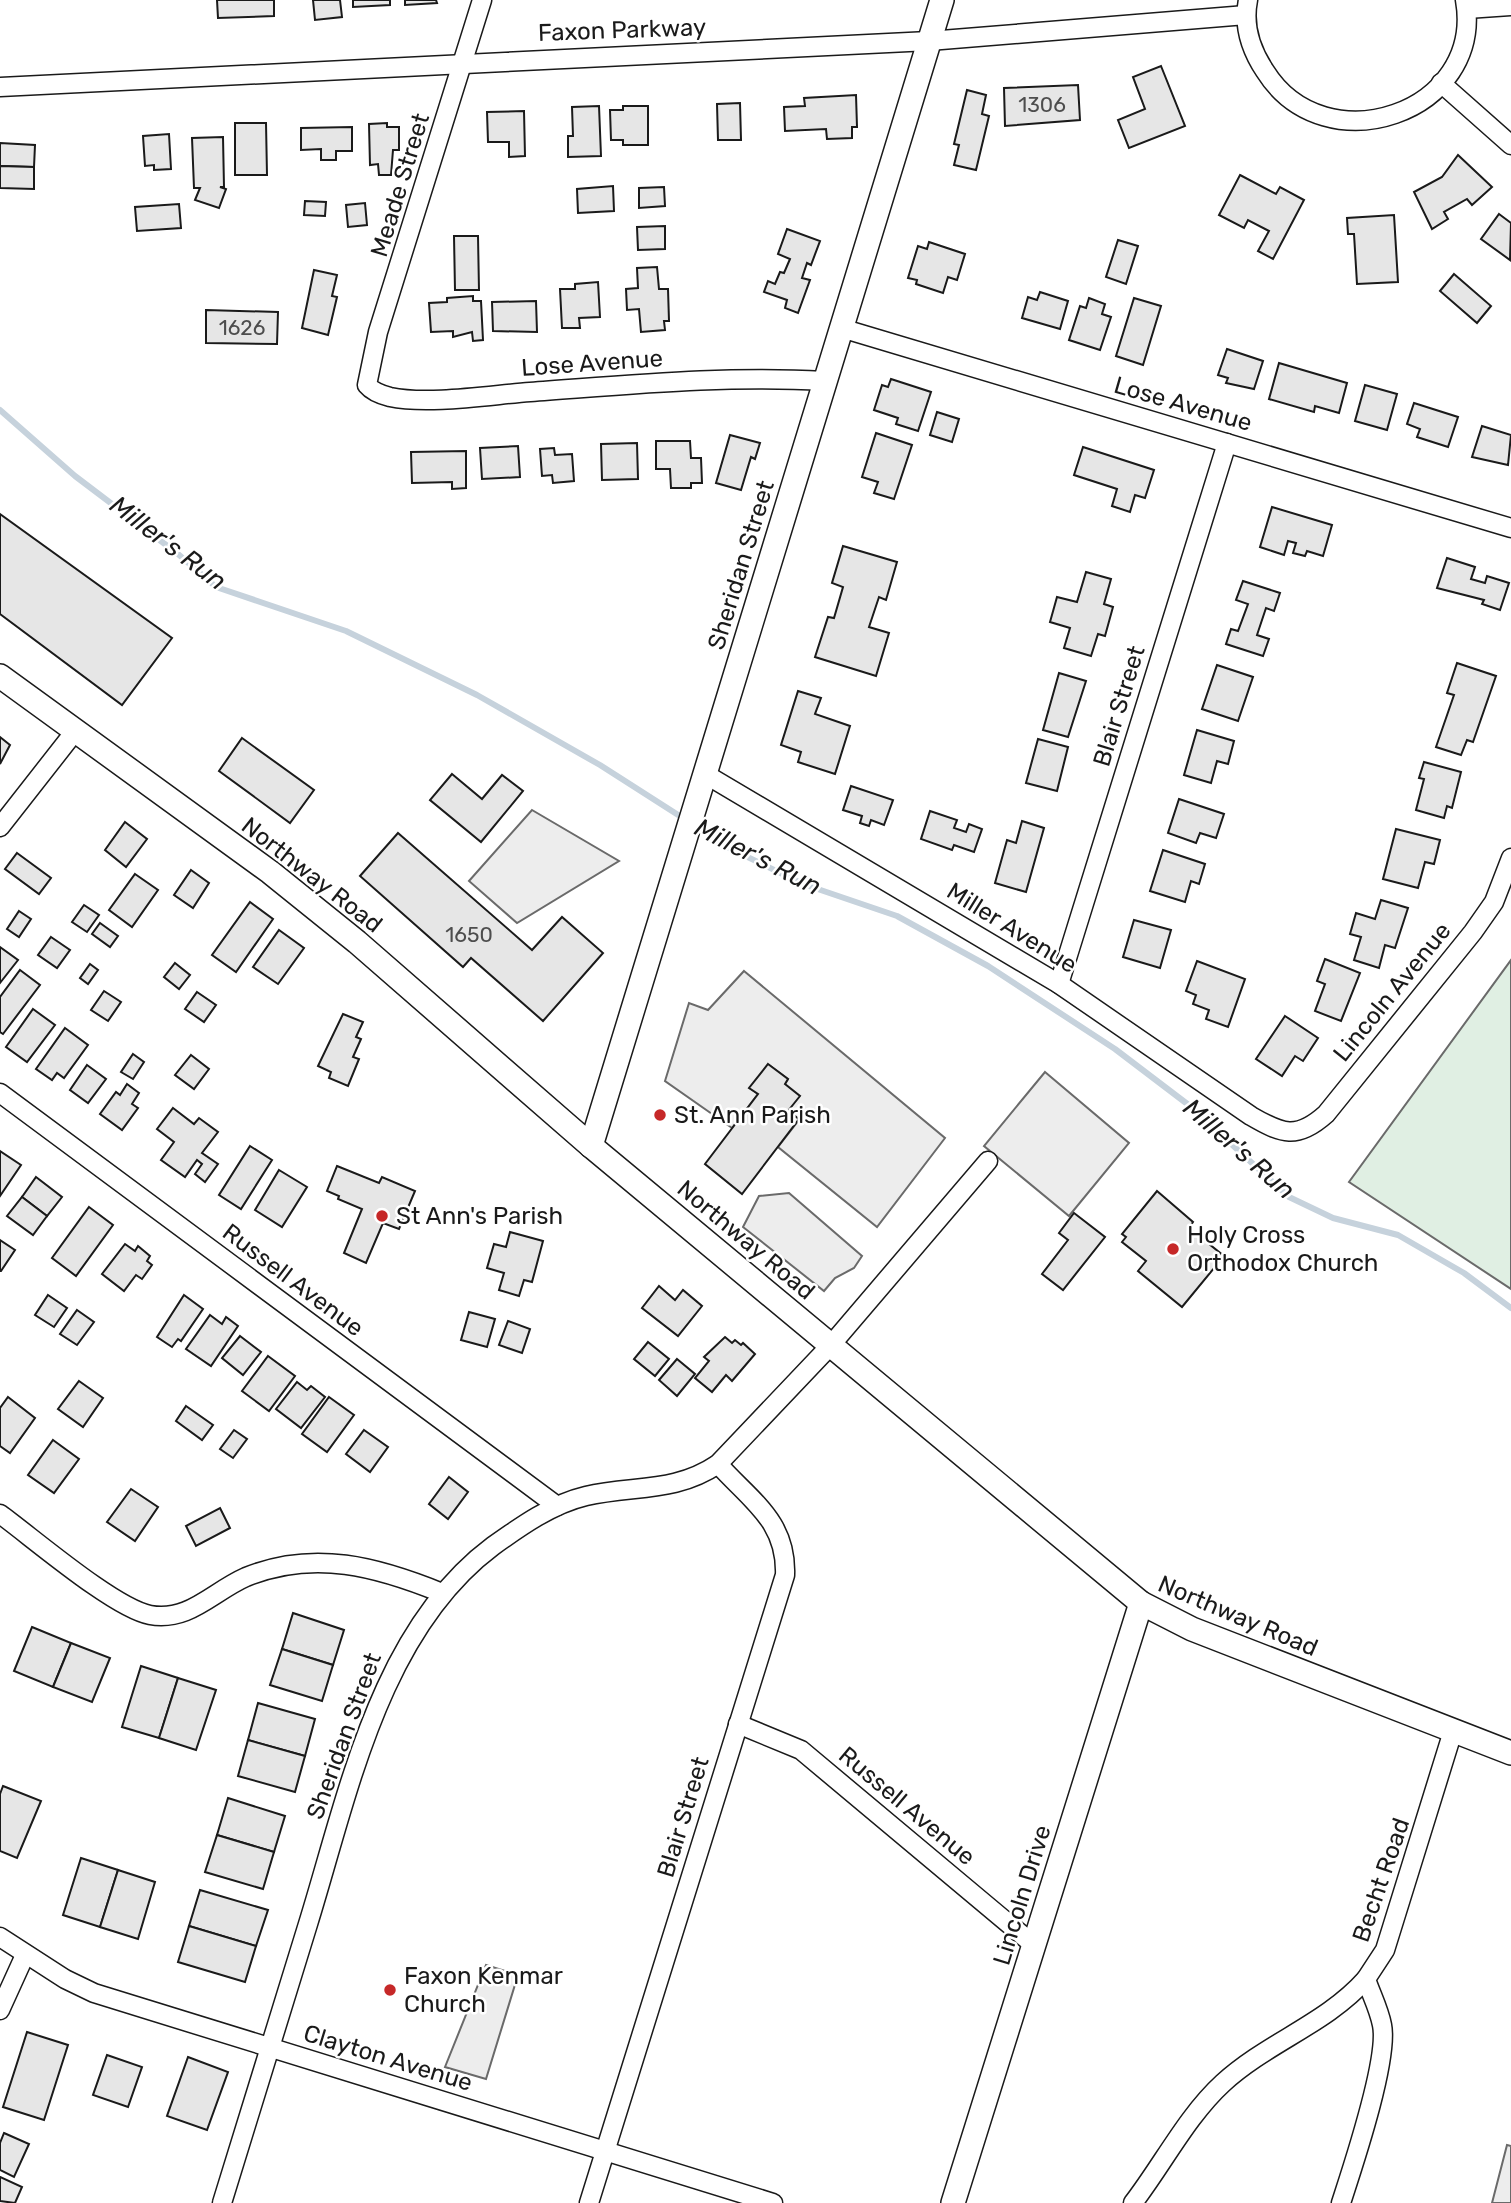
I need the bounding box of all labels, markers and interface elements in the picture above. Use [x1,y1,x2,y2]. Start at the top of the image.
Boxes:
street label: Faxon Parkway [537,13,707,47]
house number: 1306 [1018,92,1066,117]
street label: Meade Street [365,110,435,260]
house number: 1626 [219,315,265,340]
street label: Lose Avenue [520,344,664,382]
street label: Lose Avenue [1111,371,1255,437]
street label: Sheridan Street [702,477,780,653]
water label: Miller's Run [104,489,232,597]
street label: Blair Street [1087,642,1151,770]
street label: Northway Road [236,811,388,939]
water label: Miller's Run [690,812,826,902]
street label: Miller Avenue [942,877,1082,979]
street label: Lincoln Avenue [1327,917,1457,1067]
house number: 1650 [445,922,493,947]
water label: Miller's Run [1177,1092,1301,1206]
place label: St. Ann Parish [674,1101,831,1129]
marker: St. Ann Parish [652,1107,668,1123]
street label: Northway Road [672,1174,820,1306]
place label: St Ann's Parish [396,1202,563,1230]
marker: St Ann's Parish [374,1208,390,1224]
street label: Russell Avenue [217,1218,369,1342]
place label: Holy Cross Orthodox Church [1187,1221,1379,1277]
marker: Holy Cross Orthodox Church [1165,1241,1181,1257]
street label: Northway Road [1154,1570,1322,1662]
street label: Sheridan Street [301,1649,387,1823]
street label: Russell Avenue [833,1741,981,1871]
street label: Blair Street [651,1753,715,1881]
street label: Becht Road [1347,1814,1415,1946]
street label: Lincoln Drive [987,1822,1057,1968]
place label: Faxon Kenmar Church [404,1962,563,2018]
marker: Faxon Kenmar Church [382,1982,398,1998]
street label: Clayton Avenue [300,2019,476,2097]

